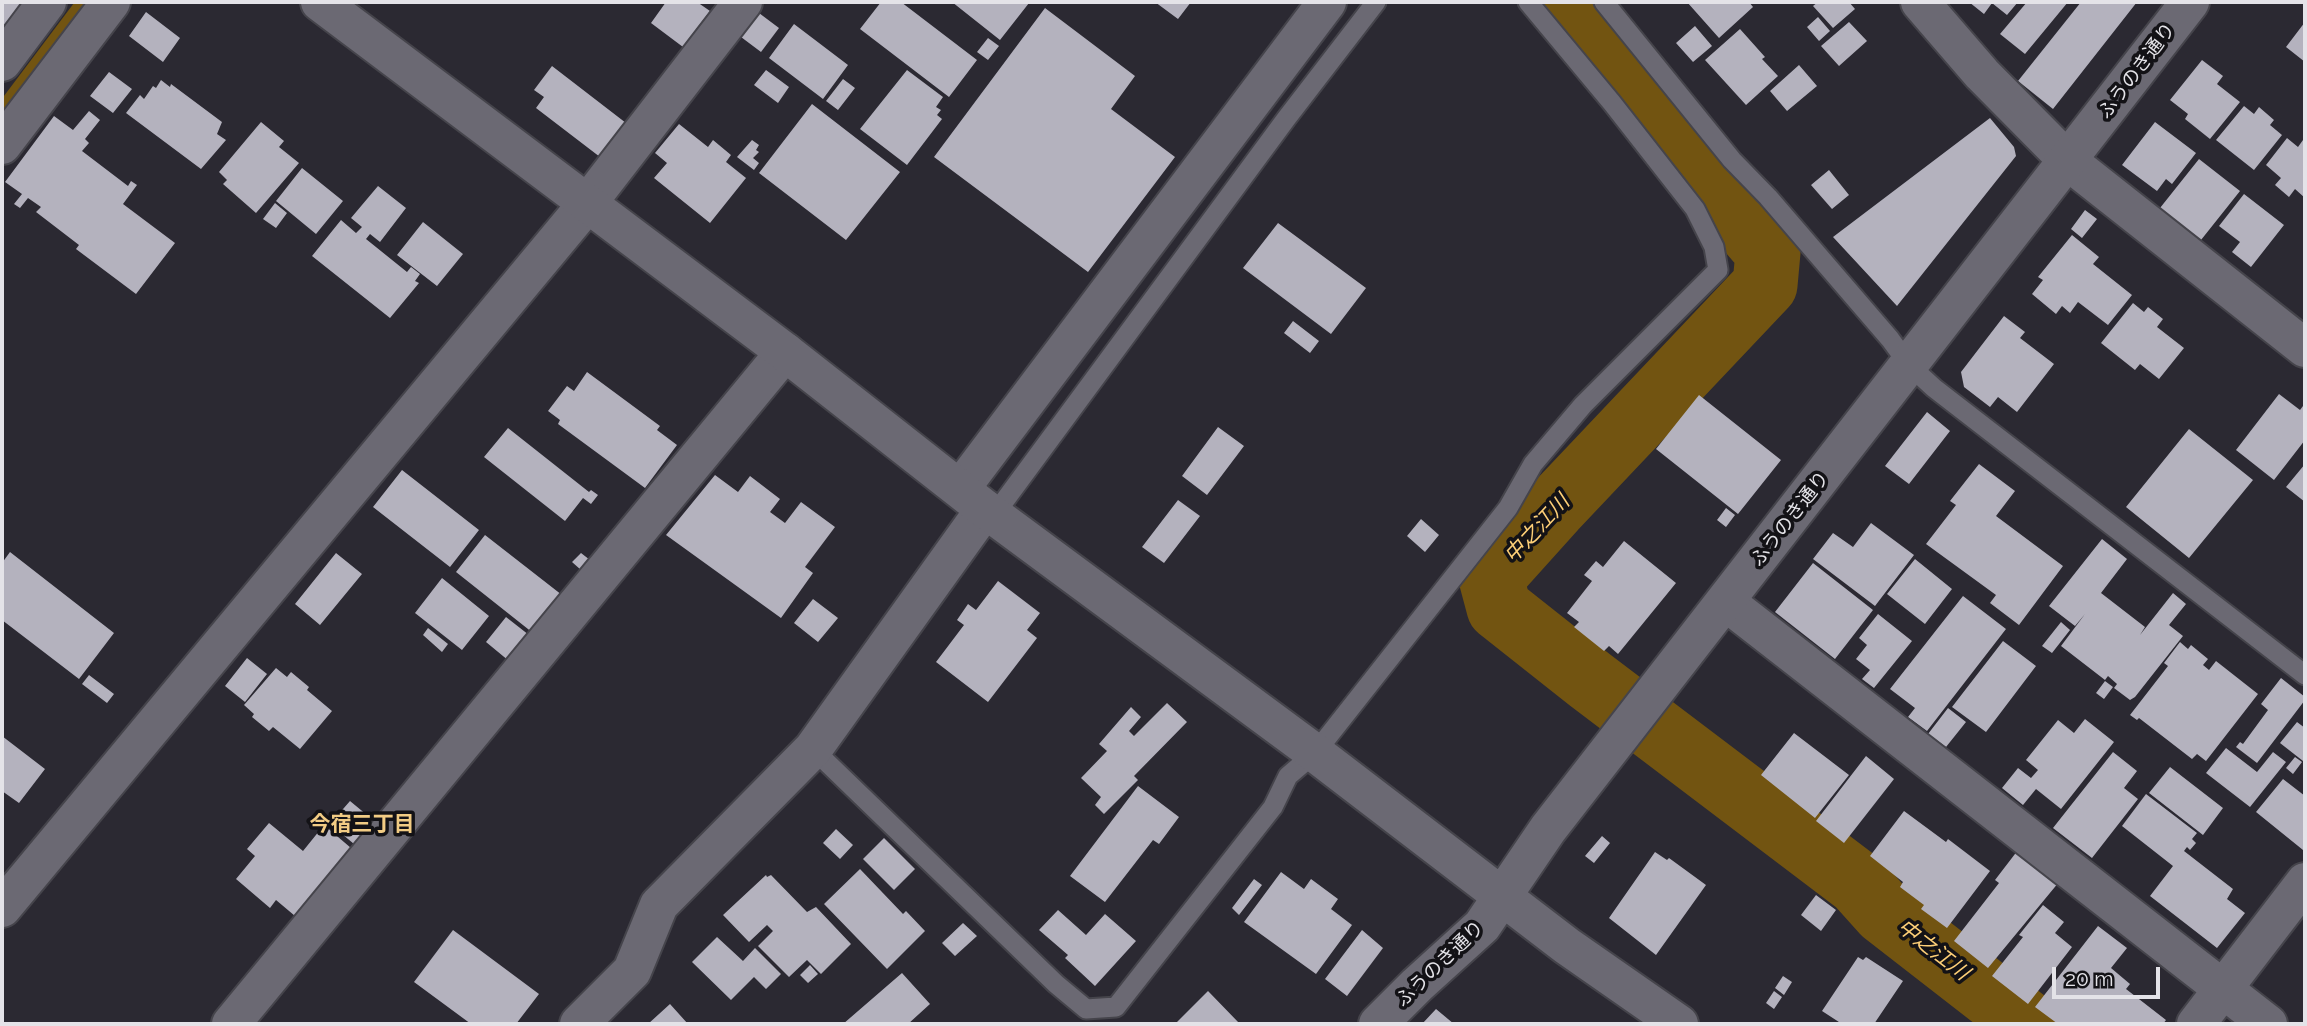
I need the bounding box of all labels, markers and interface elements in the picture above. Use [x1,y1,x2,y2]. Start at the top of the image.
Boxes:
street label: ふうのき通り [2094,19,2180,123]
street label: ふうのき通り [1746,467,1834,571]
water label: 中之江川 [1499,490,1575,568]
district label: 今宿三丁目 [310,812,414,838]
water label: 中之江川 [1892,914,1974,986]
street label: ふうのき通り [1391,916,1489,1012]
scale bar [2055,953,2164,997]
text: 20 m [2065,966,2113,991]

